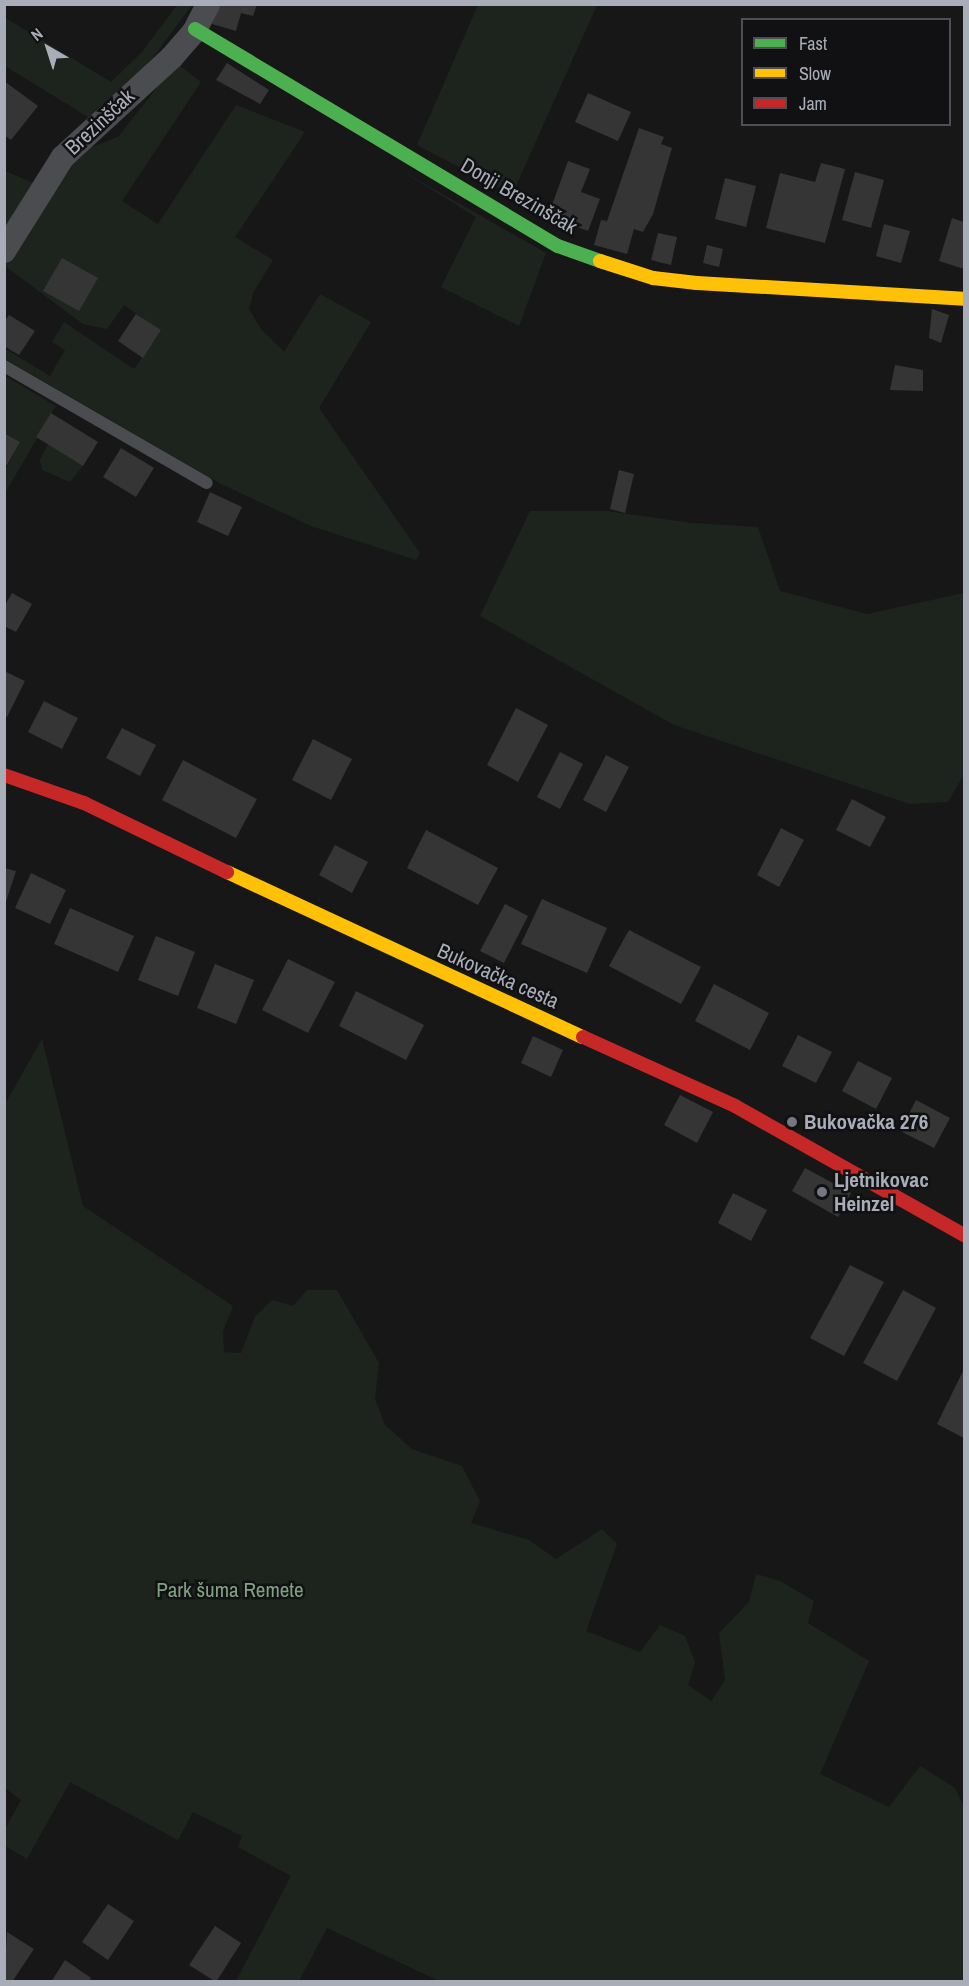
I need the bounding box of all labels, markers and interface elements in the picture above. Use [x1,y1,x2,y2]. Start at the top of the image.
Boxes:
north arrow [18,18,78,78]
legend [741,18,951,126]
text: N [26,22,47,46]
text: Fast [799,31,827,56]
text: Slow [799,61,831,86]
street label: Brezinščak [60,84,140,160]
text: Jam [799,91,827,116]
street label: Donji Brezinščak [456,153,582,239]
street label: Bukovačka cesta [433,938,563,1014]
place label: Bukovačka 276 [804,1109,928,1135]
marker: Bukovačka 276 [785,1115,799,1129]
place label: Ljetnikovac Heinzel [834,1167,929,1217]
marker: Ljetnikovac Heinzel [815,1185,829,1199]
park label: Park šuma Remete [156,1577,304,1603]

